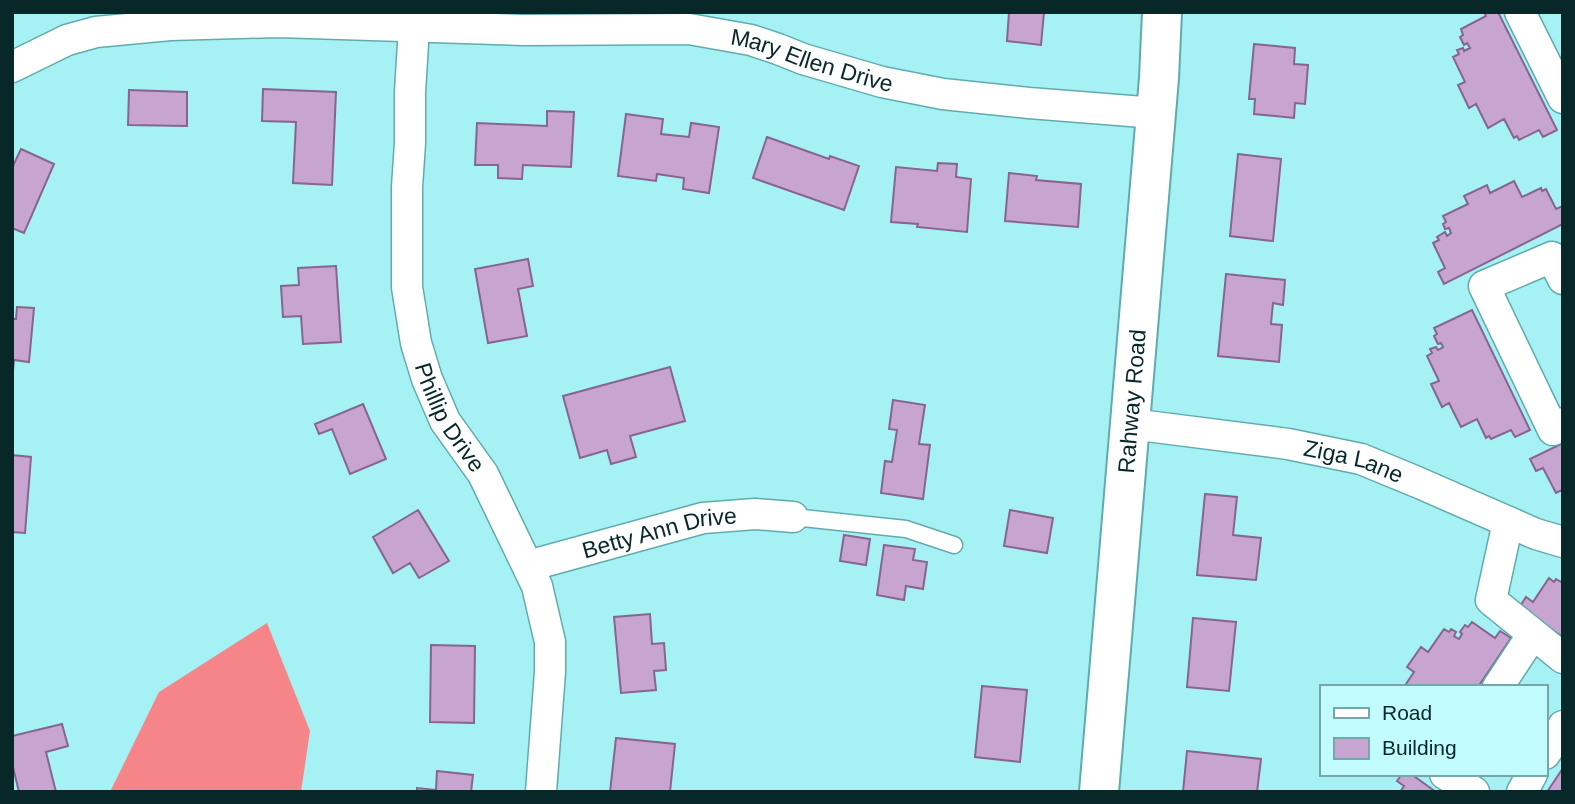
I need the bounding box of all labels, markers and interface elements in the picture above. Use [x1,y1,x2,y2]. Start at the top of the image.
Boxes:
street label: Mary Ellen Drive [729,24,895,97]
street label: Rahway Road [1113,328,1151,474]
street label: Phillip Drive [410,360,490,477]
street label: Ziga Lane [1302,435,1407,488]
street label: Betty Ann Drive [579,502,738,564]
legend [1320,685,1547,776]
text: Road [1382,701,1432,724]
text: Building [1382,736,1457,759]

